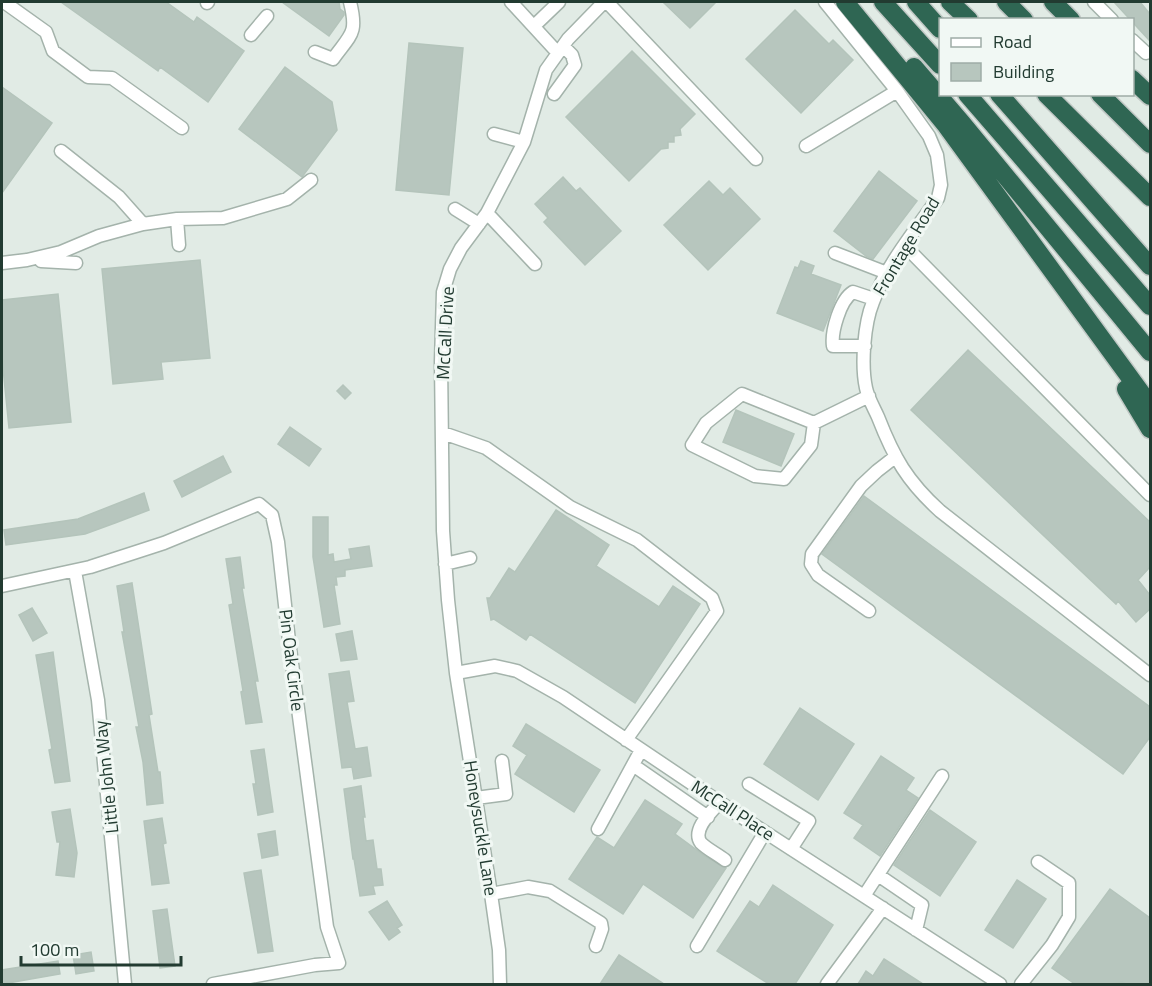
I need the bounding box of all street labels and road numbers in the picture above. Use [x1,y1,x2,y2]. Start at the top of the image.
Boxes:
street label: Frontage Road [866,192,946,300]
street label: McCall Drive [429,286,461,380]
street label: Pin Oak Circle [272,607,312,713]
street label: Little John Way [87,719,125,835]
street label: Honeysuckle Lane [457,758,505,898]
street label: McCall Place [686,773,780,847]

